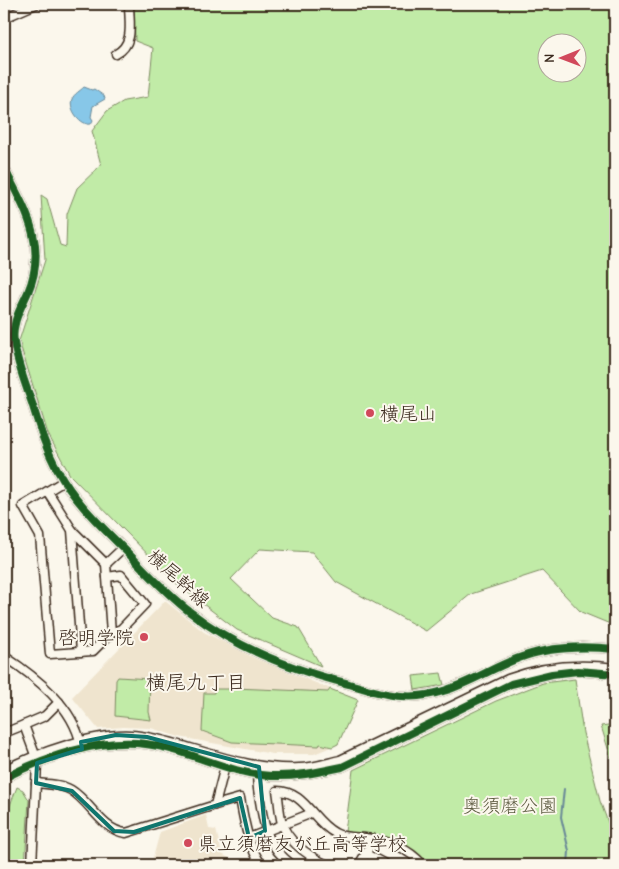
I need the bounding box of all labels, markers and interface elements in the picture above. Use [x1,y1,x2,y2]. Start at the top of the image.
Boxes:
north arrow [536,32,586,82]
text: N [541,54,558,63]
place label: 横尾山 [380,403,437,425]
marker: 横尾山 [364,407,376,419]
street label: 横尾幹線 [143,545,214,612]
place label: 啓明学院 [58,627,134,649]
marker: 啓明学院 [138,631,150,643]
district label: 横尾九丁目 [146,671,246,694]
park label: 奥須磨公園 [462,795,558,817]
place label: 県立須磨友が丘高等学校 [198,833,407,855]
marker: 県立須磨友が丘高等学校 [182,837,194,849]

